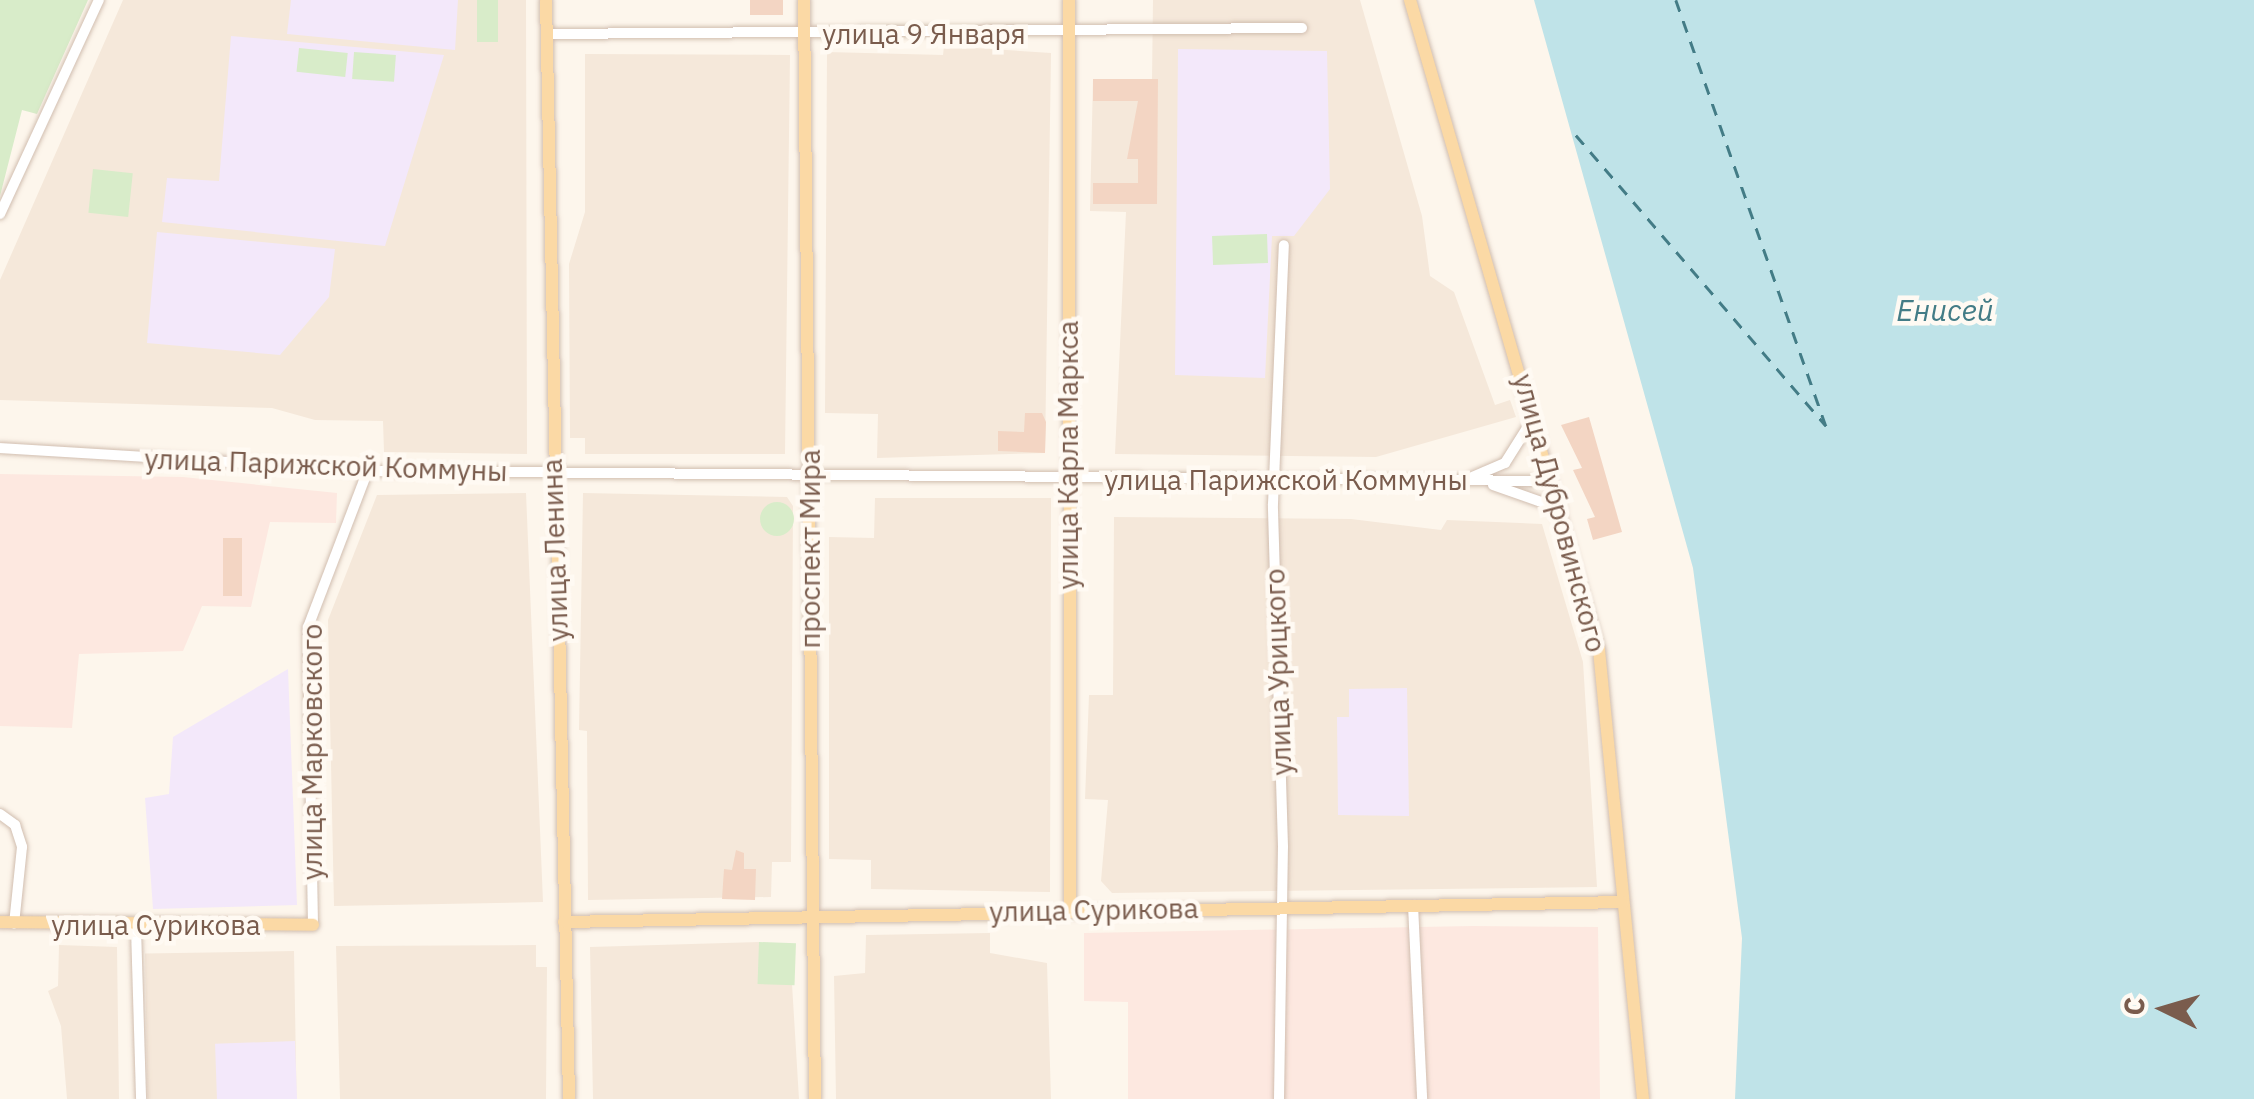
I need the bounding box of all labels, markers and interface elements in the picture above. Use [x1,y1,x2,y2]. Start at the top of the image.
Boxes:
street label: улица 9 Января [822,17,1026,51]
water label: Енисей [1896,292,1994,328]
street label: улица Карла Маркса [1051,321,1085,589]
street label: улица Дубровинского [1507,370,1613,656]
street label: улица Парижской Коммуны [144,442,508,488]
street label: проспект Мира [793,449,827,649]
street label: улица Ленина [535,458,575,642]
street label: улица Парижской Коммуны [1104,463,1468,497]
street label: улица Урицкого [1258,568,1298,776]
street label: улица Марковского [295,624,329,880]
street label: улица Сурикова [989,891,1199,929]
street label: улица Сурикова [51,908,261,942]
north arrow [2114,959,2214,1059]
text: С [2114,996,2153,1017]

